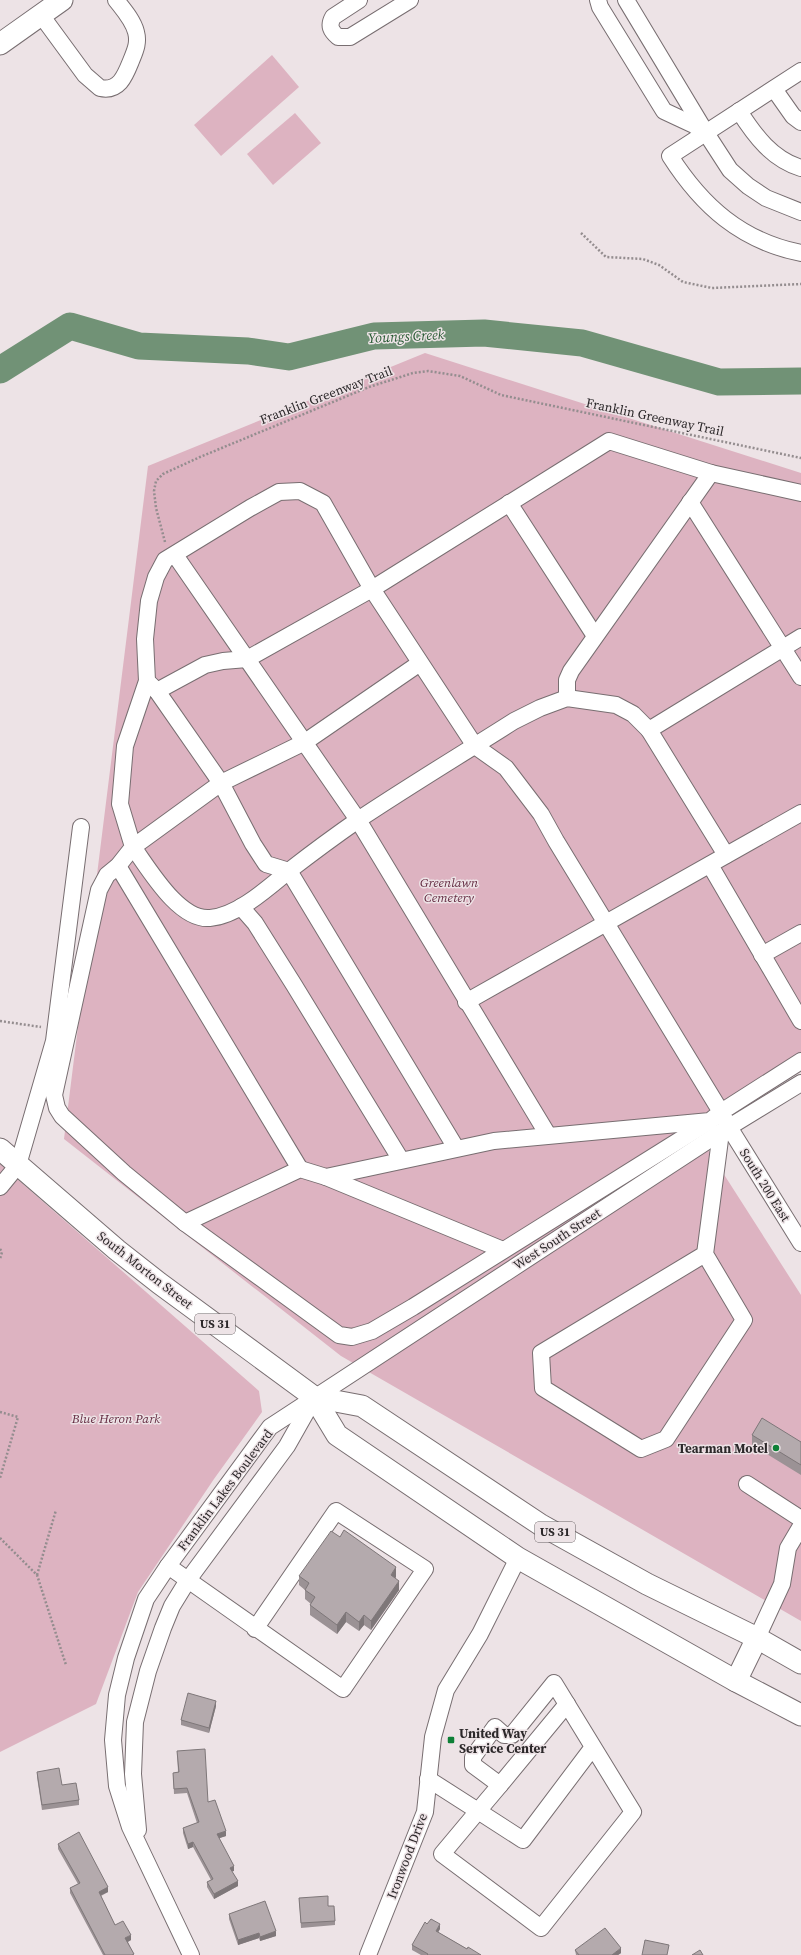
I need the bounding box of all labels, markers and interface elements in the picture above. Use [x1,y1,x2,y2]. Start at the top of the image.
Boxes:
water label: Youngs Creek [367,324,445,348]
street label: Franklin Greenway Trail [257,362,395,428]
street label: Franklin Greenway Trail [584,394,726,440]
park label: Greenlawn Cemetery [420,874,479,906]
street label: South 200 East [736,1145,795,1225]
street label: West South Street [510,1204,605,1274]
street label: South Morton Street [94,1227,197,1313]
road number: US 31 [195,1314,235,1334]
park label: Blue Heron Park [71,1410,161,1427]
street label: Franklin Lakes Boulevard [174,1425,277,1554]
place label: Tearman Motel [678,1440,768,1457]
marker: Tearman Motel [771,1443,781,1453]
road number: US 31 [535,1522,575,1542]
place label: United Way Service Center [459,1725,547,1757]
marker: United Way Service Center [446,1735,456,1745]
street label: Ironwood Drive [383,1810,431,1901]

